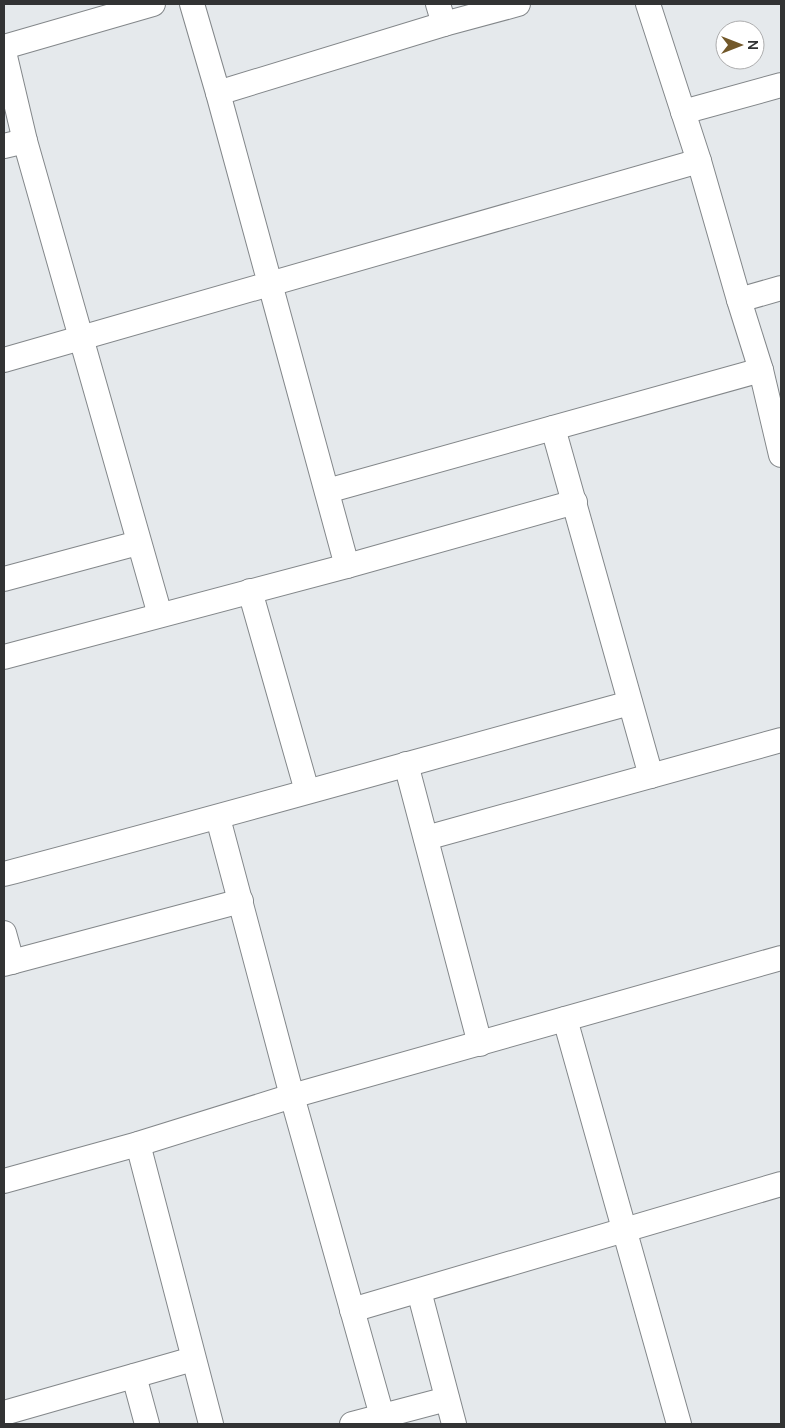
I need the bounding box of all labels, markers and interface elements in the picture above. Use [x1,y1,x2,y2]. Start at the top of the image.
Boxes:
north arrow [715,20,765,70]
text: N [744,40,763,50]

